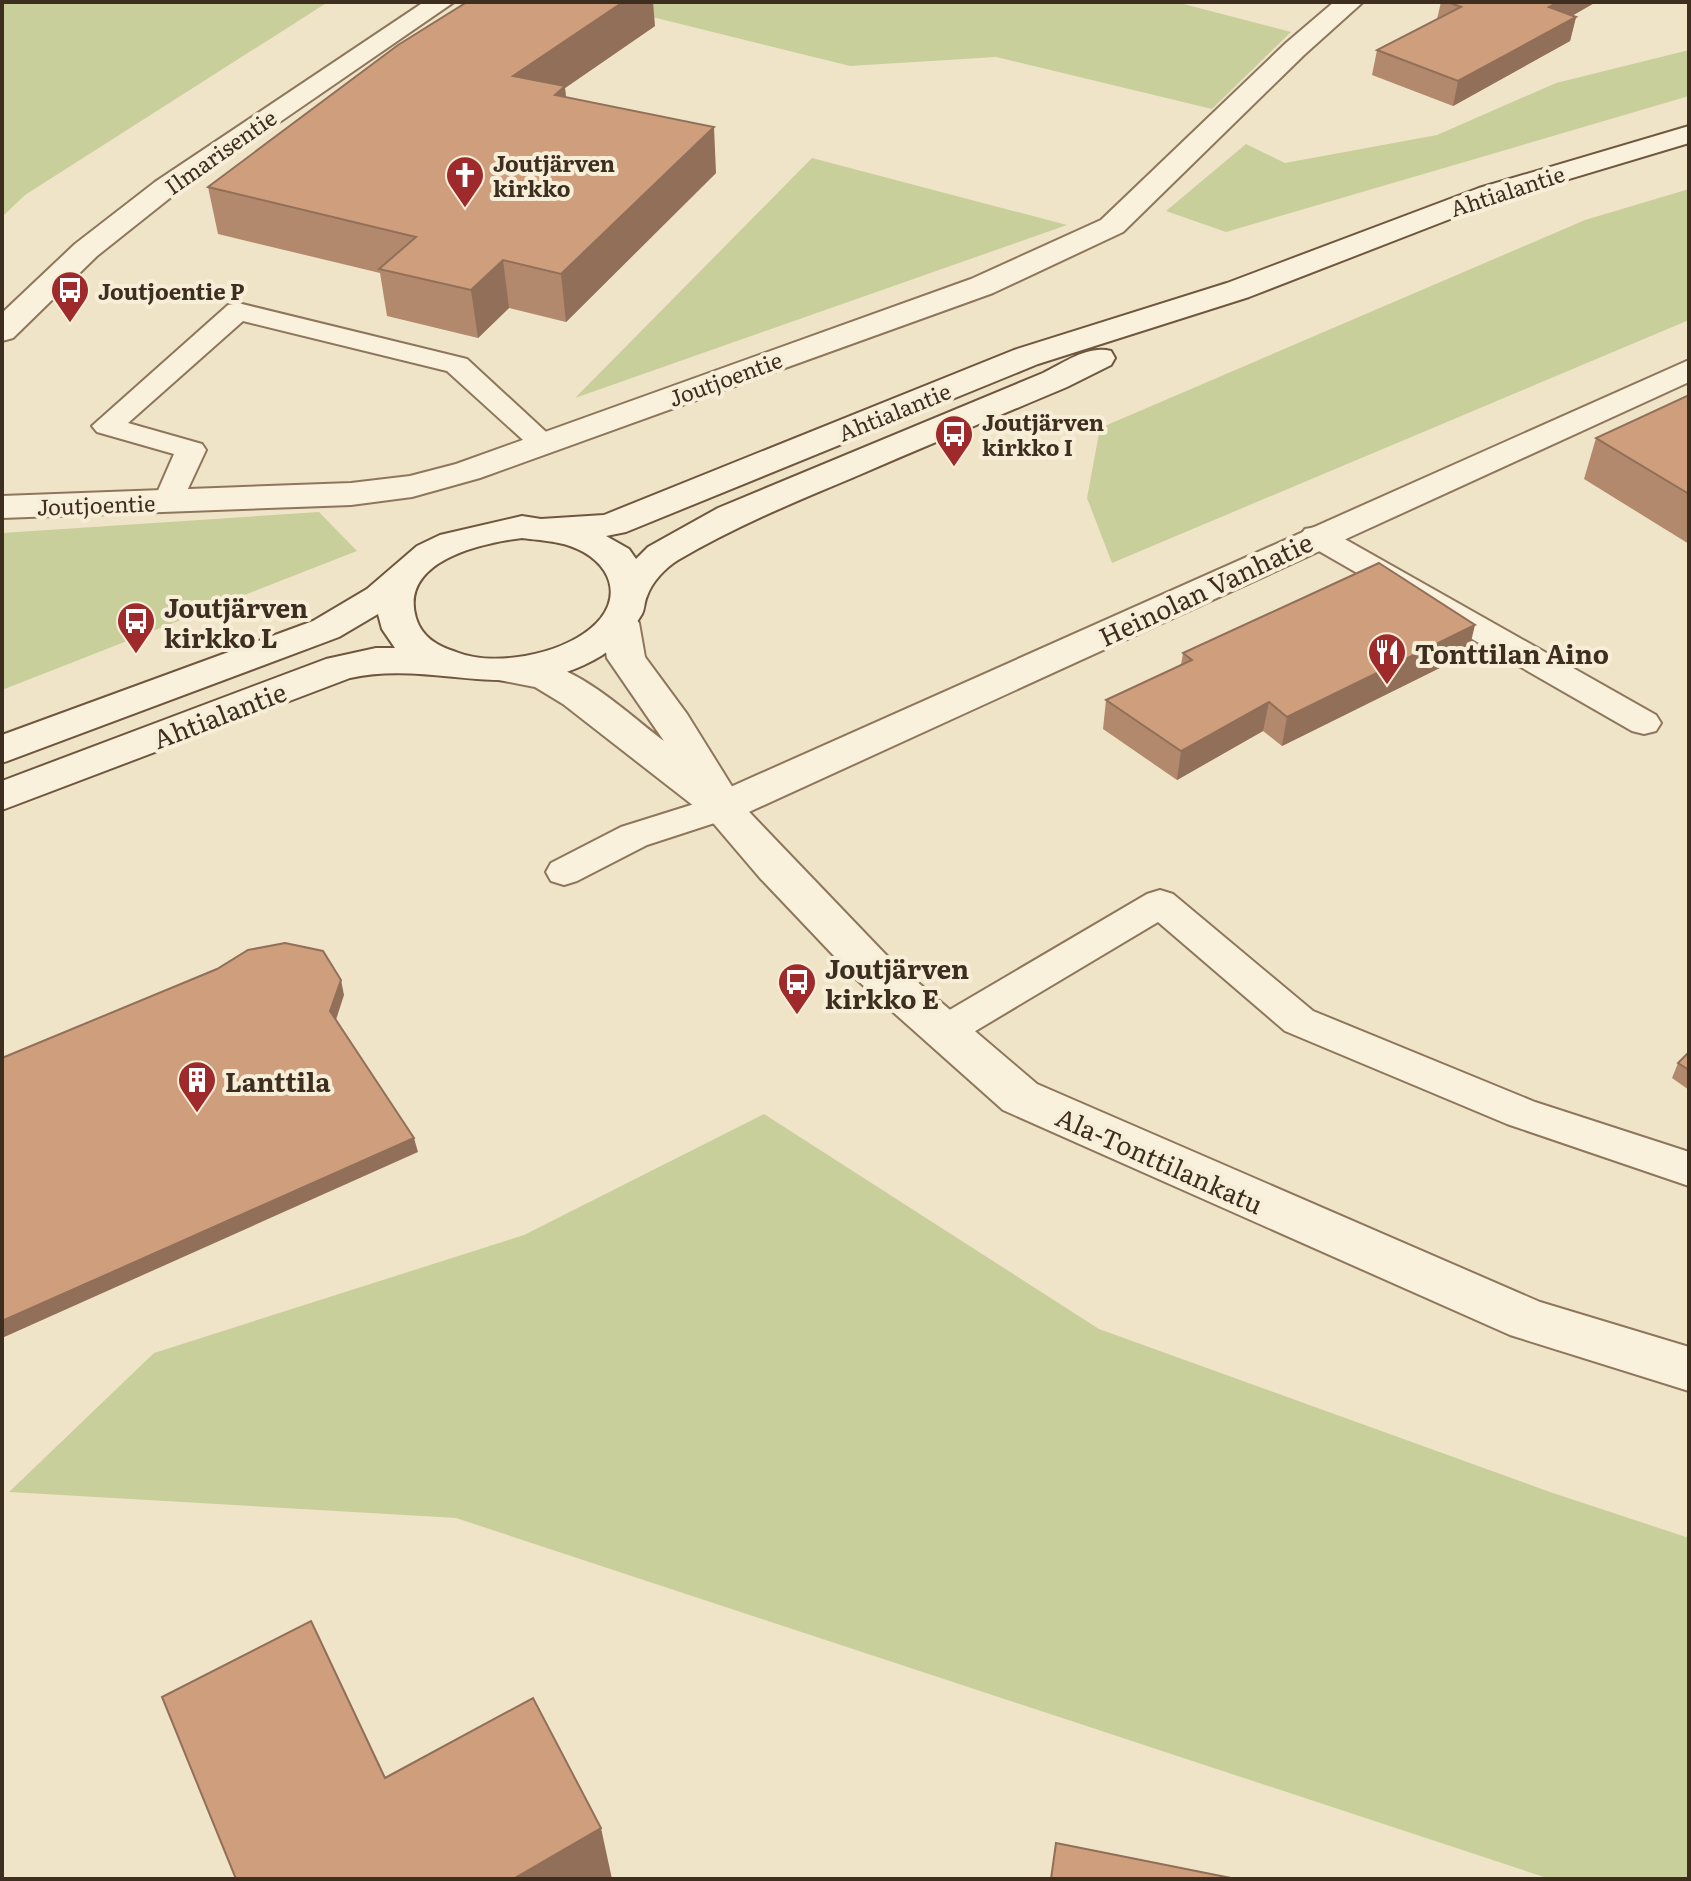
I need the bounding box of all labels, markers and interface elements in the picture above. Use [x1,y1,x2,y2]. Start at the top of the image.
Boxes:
street label: Ilmarisentie [157,100,283,202]
place label: Joutjärven kirkko [493,146,615,204]
church icon: Joutjärven kirkko [444,154,486,209]
street label: Ahtialantie [1445,156,1569,224]
bus stop icon: Joutjoentie P [49,269,91,324]
place label: Joutjoentie P [98,274,244,307]
street label: Joutjoentie [664,342,786,414]
street label: Ahtialantie [833,373,955,449]
place label: Joutjärven kirkko I [982,405,1104,463]
bus stop icon: Joutjärven kirkko I [933,413,975,468]
street label: Joutjoentie [36,485,156,523]
street label: Heinolan Vanhatie [1092,521,1318,655]
place label: Joutjärven kirkko L [164,587,308,656]
bus stop icon: Joutjärven kirkko L [115,600,157,655]
restaurant icon: Tonttilan Aino [1366,631,1408,686]
place label: Tonttilan Aino [1415,633,1609,672]
street label: Ahtialantie [147,671,291,757]
place label: Joutjärven kirkko E [825,948,969,1017]
bus stop icon: Joutjärven kirkko E [776,961,818,1016]
building icon: Lanttila [176,1059,218,1114]
place label: Lanttila [225,1061,331,1100]
street label: Ala-Tonttilankatu [1050,1096,1270,1222]

